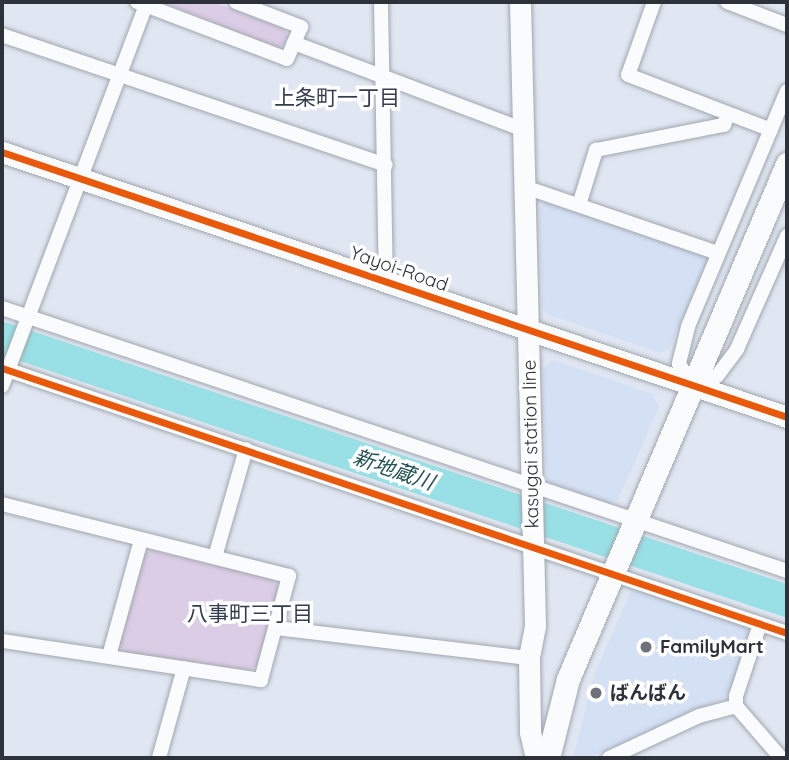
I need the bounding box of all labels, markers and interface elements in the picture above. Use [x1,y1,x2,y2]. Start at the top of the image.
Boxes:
district label: 上条町一丁目 [274,84,400,110]
street label: Yayoi-Road [347,242,451,296]
street label: kasugai station line [518,359,544,529]
water label: 新地蔵川 [350,443,438,495]
district label: 八事町三丁目 [187,600,313,626]
place label: FamilyMart [660,636,764,658]
marker: FamilyMart [638,639,654,655]
place label: ばんばん [610,682,686,704]
marker: ばんばん [588,685,604,701]

